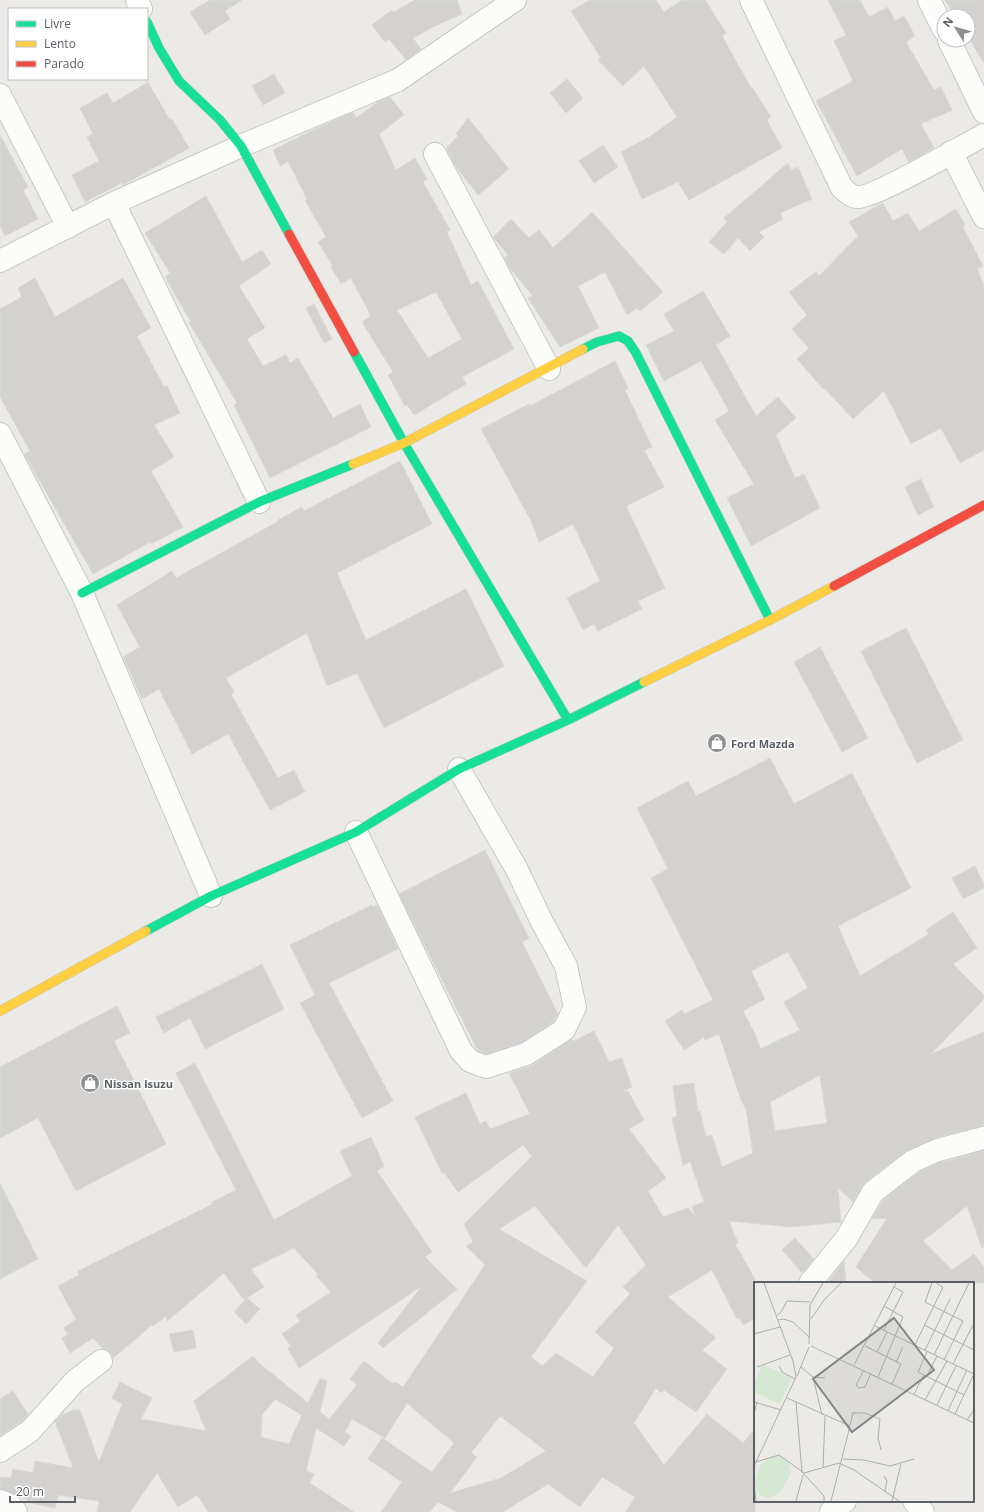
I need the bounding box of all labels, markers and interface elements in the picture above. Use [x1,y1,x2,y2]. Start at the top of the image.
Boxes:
legend [8,8,148,80]
north arrow [936,8,976,48]
text: N [939,14,956,30]
text: Livre [44,15,71,32]
text: Lento [44,35,76,52]
text: Parado [44,55,84,72]
shop icon: Ford Mazda [706,732,728,754]
place label: Ford Mazda [731,736,795,751]
shop icon: Nissan Isuzu [79,1072,101,1094]
place label: Nissan Isuzu [104,1076,173,1091]
inset map [754,1282,974,1502]
scale bar [10,1478,75,1504]
text: 20 m [16,1483,44,1500]

